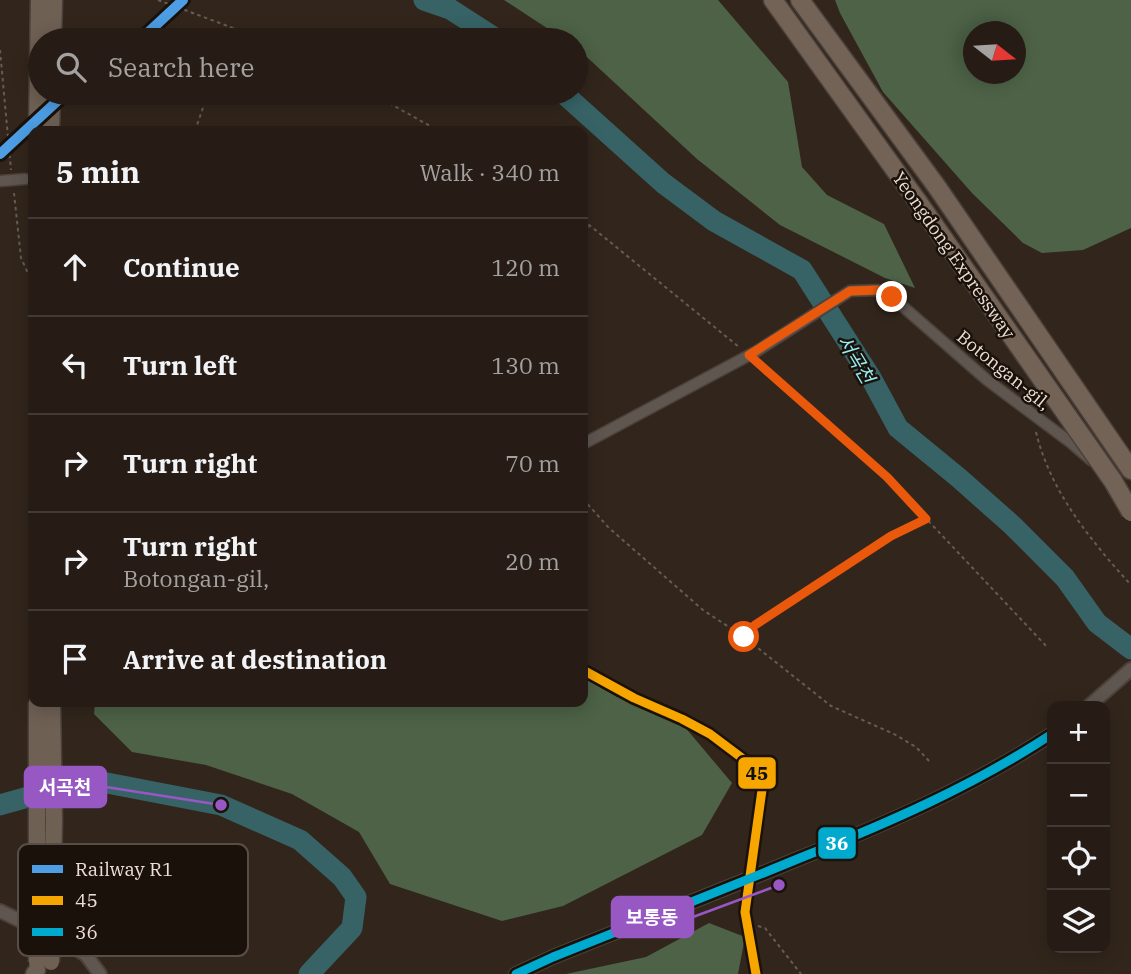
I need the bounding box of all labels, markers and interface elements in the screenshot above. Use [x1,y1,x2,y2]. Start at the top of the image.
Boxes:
north arrow [963,21,1026,84]
search box [28,28,588,105]
icon: search [52,48,90,86]
text: Search here [108,50,254,84]
text: 5 min [56,152,140,191]
text: Walk · 340 m [419,157,560,187]
street label: Yeongdong Expressway [888,167,1021,343]
icon: ahead [56,248,94,286]
text: Continue [123,250,240,284]
text: 120 m [491,252,560,282]
route end [876,281,907,312]
street label: Botongan-gil, [952,325,1056,415]
water label: 서곡천 [832,330,881,389]
icon: left [56,346,94,384]
text: Turn left [123,348,237,382]
text: 130 m [491,350,560,380]
icon: right [56,444,94,482]
text: Turn right [123,446,257,480]
text: 70 m [505,448,560,478]
text: Turn right [123,529,257,563]
icon: right [56,542,94,580]
text: 20 m [505,546,560,576]
text: Botongan-gil, [123,563,269,593]
route start [728,621,759,652]
icon: arrive [56,640,94,678]
text: Arrive at destination [123,642,387,676]
map controls [1047,701,1110,953]
button: + [1047,701,1110,764]
line badge: 45 [737,756,777,790]
text: 45 [746,761,768,785]
button: − [1047,764,1110,827]
callout: 서곡천 [25,767,106,807]
text: 서곡천 [39,775,91,799]
line badge: 36 [817,826,857,860]
button: locate [1047,827,1110,890]
text: 36 [826,831,848,855]
legend [18,844,248,956]
text: Railway R1 [75,857,173,881]
text: 45 [75,888,98,912]
button: layers [1047,890,1110,953]
callout: 보통동 [612,897,693,937]
text: 보통동 [626,905,678,929]
text: 36 [75,920,98,944]

